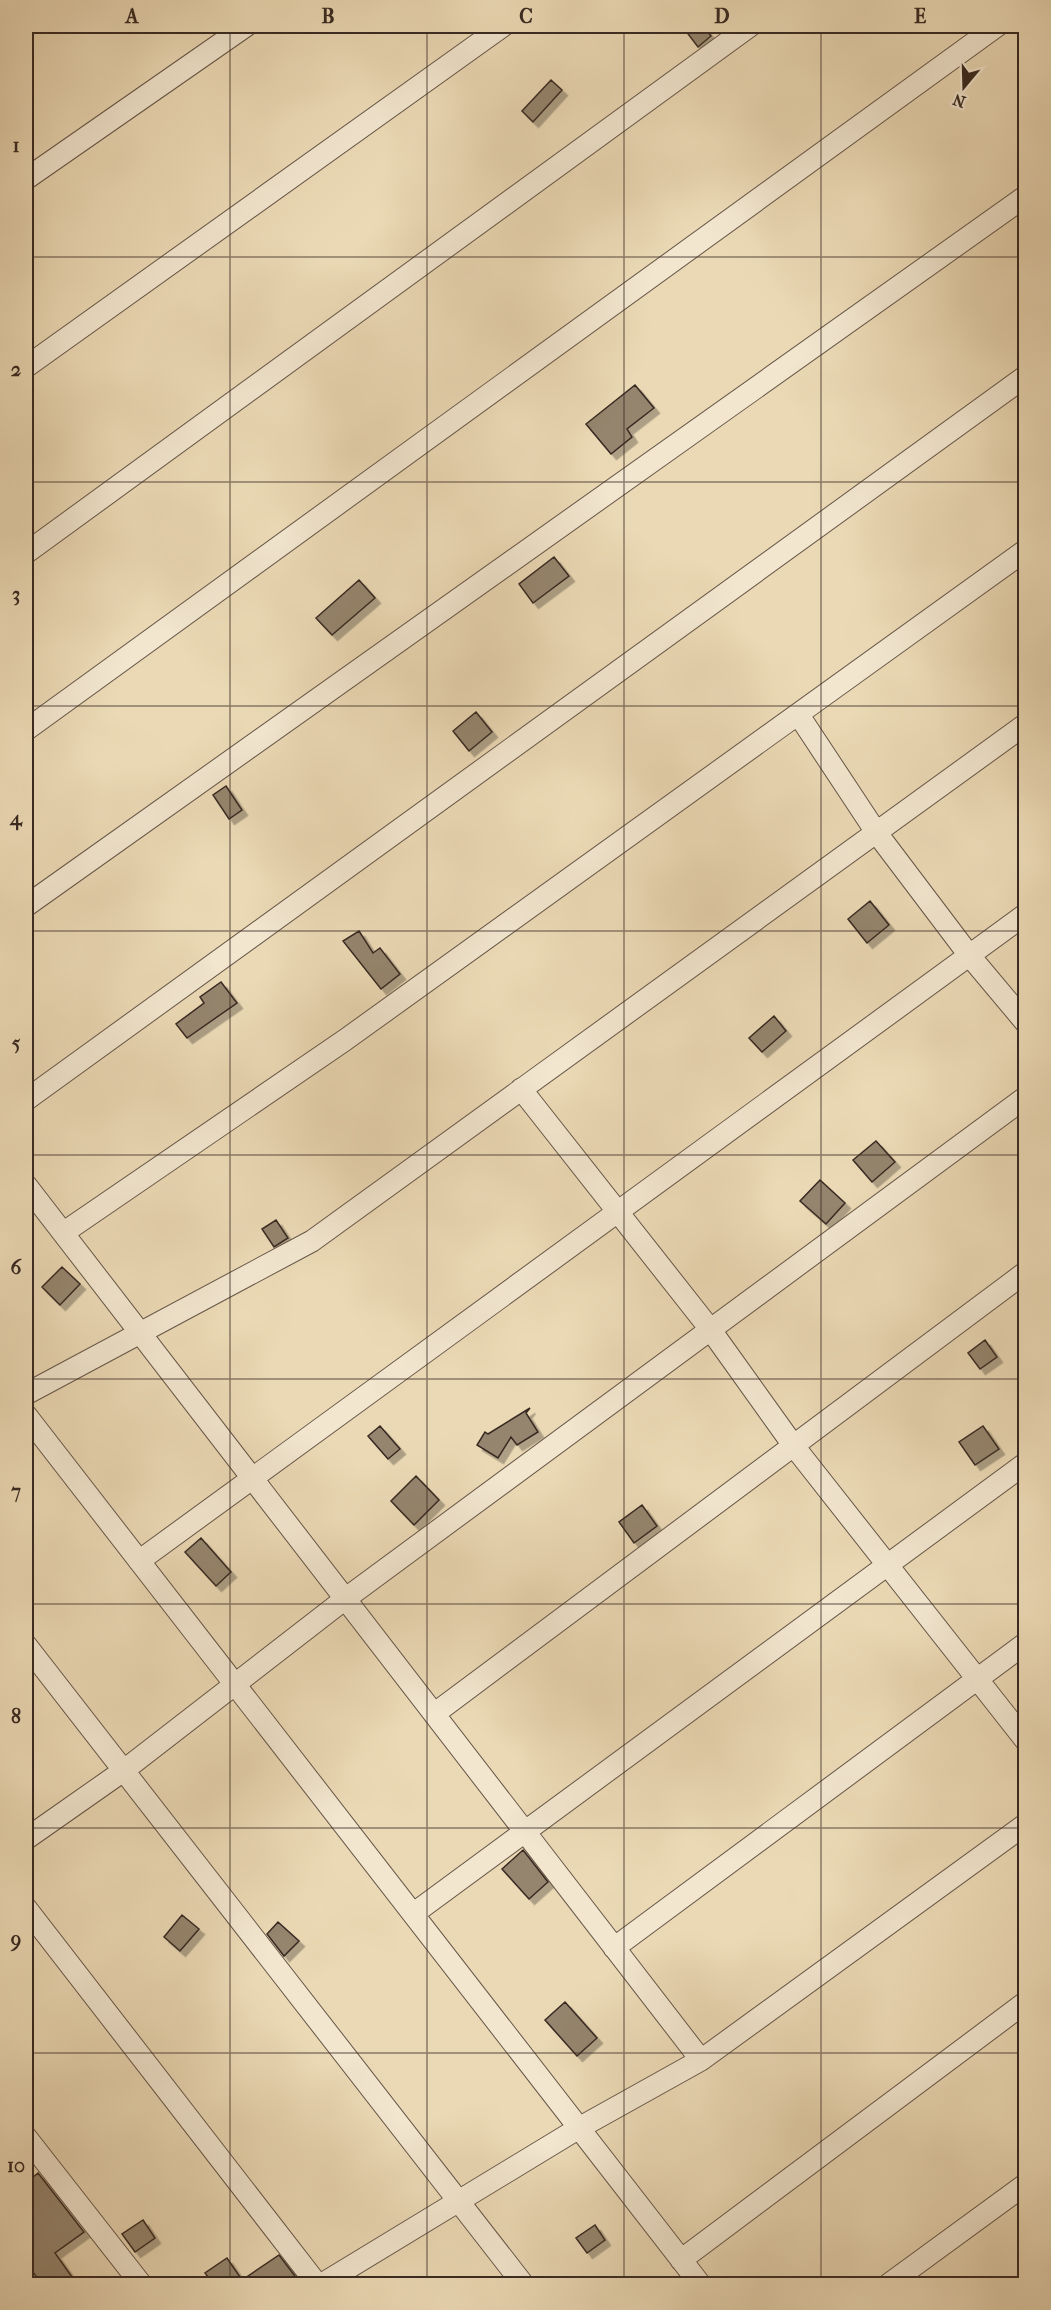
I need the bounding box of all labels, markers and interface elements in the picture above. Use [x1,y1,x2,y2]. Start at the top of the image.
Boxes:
text: A [124,5,140,28]
text: B [321,5,335,28]
text: C [519,5,533,28]
text: D [714,5,730,28]
text: E [914,5,926,28]
north arrow [934,57,994,117]
text: N [950,89,968,112]
text: 1 [12,134,20,157]
text: 2 [11,358,21,381]
text: 3 [12,583,20,606]
text: 4 [9,807,23,831]
text: 5 [12,1032,21,1055]
text: 6 [11,1256,23,1279]
text: 7 [10,1480,21,1503]
text: 8 [11,1705,21,1728]
text: 9 [10,1929,21,1952]
text: 10 [7,2154,25,2177]

